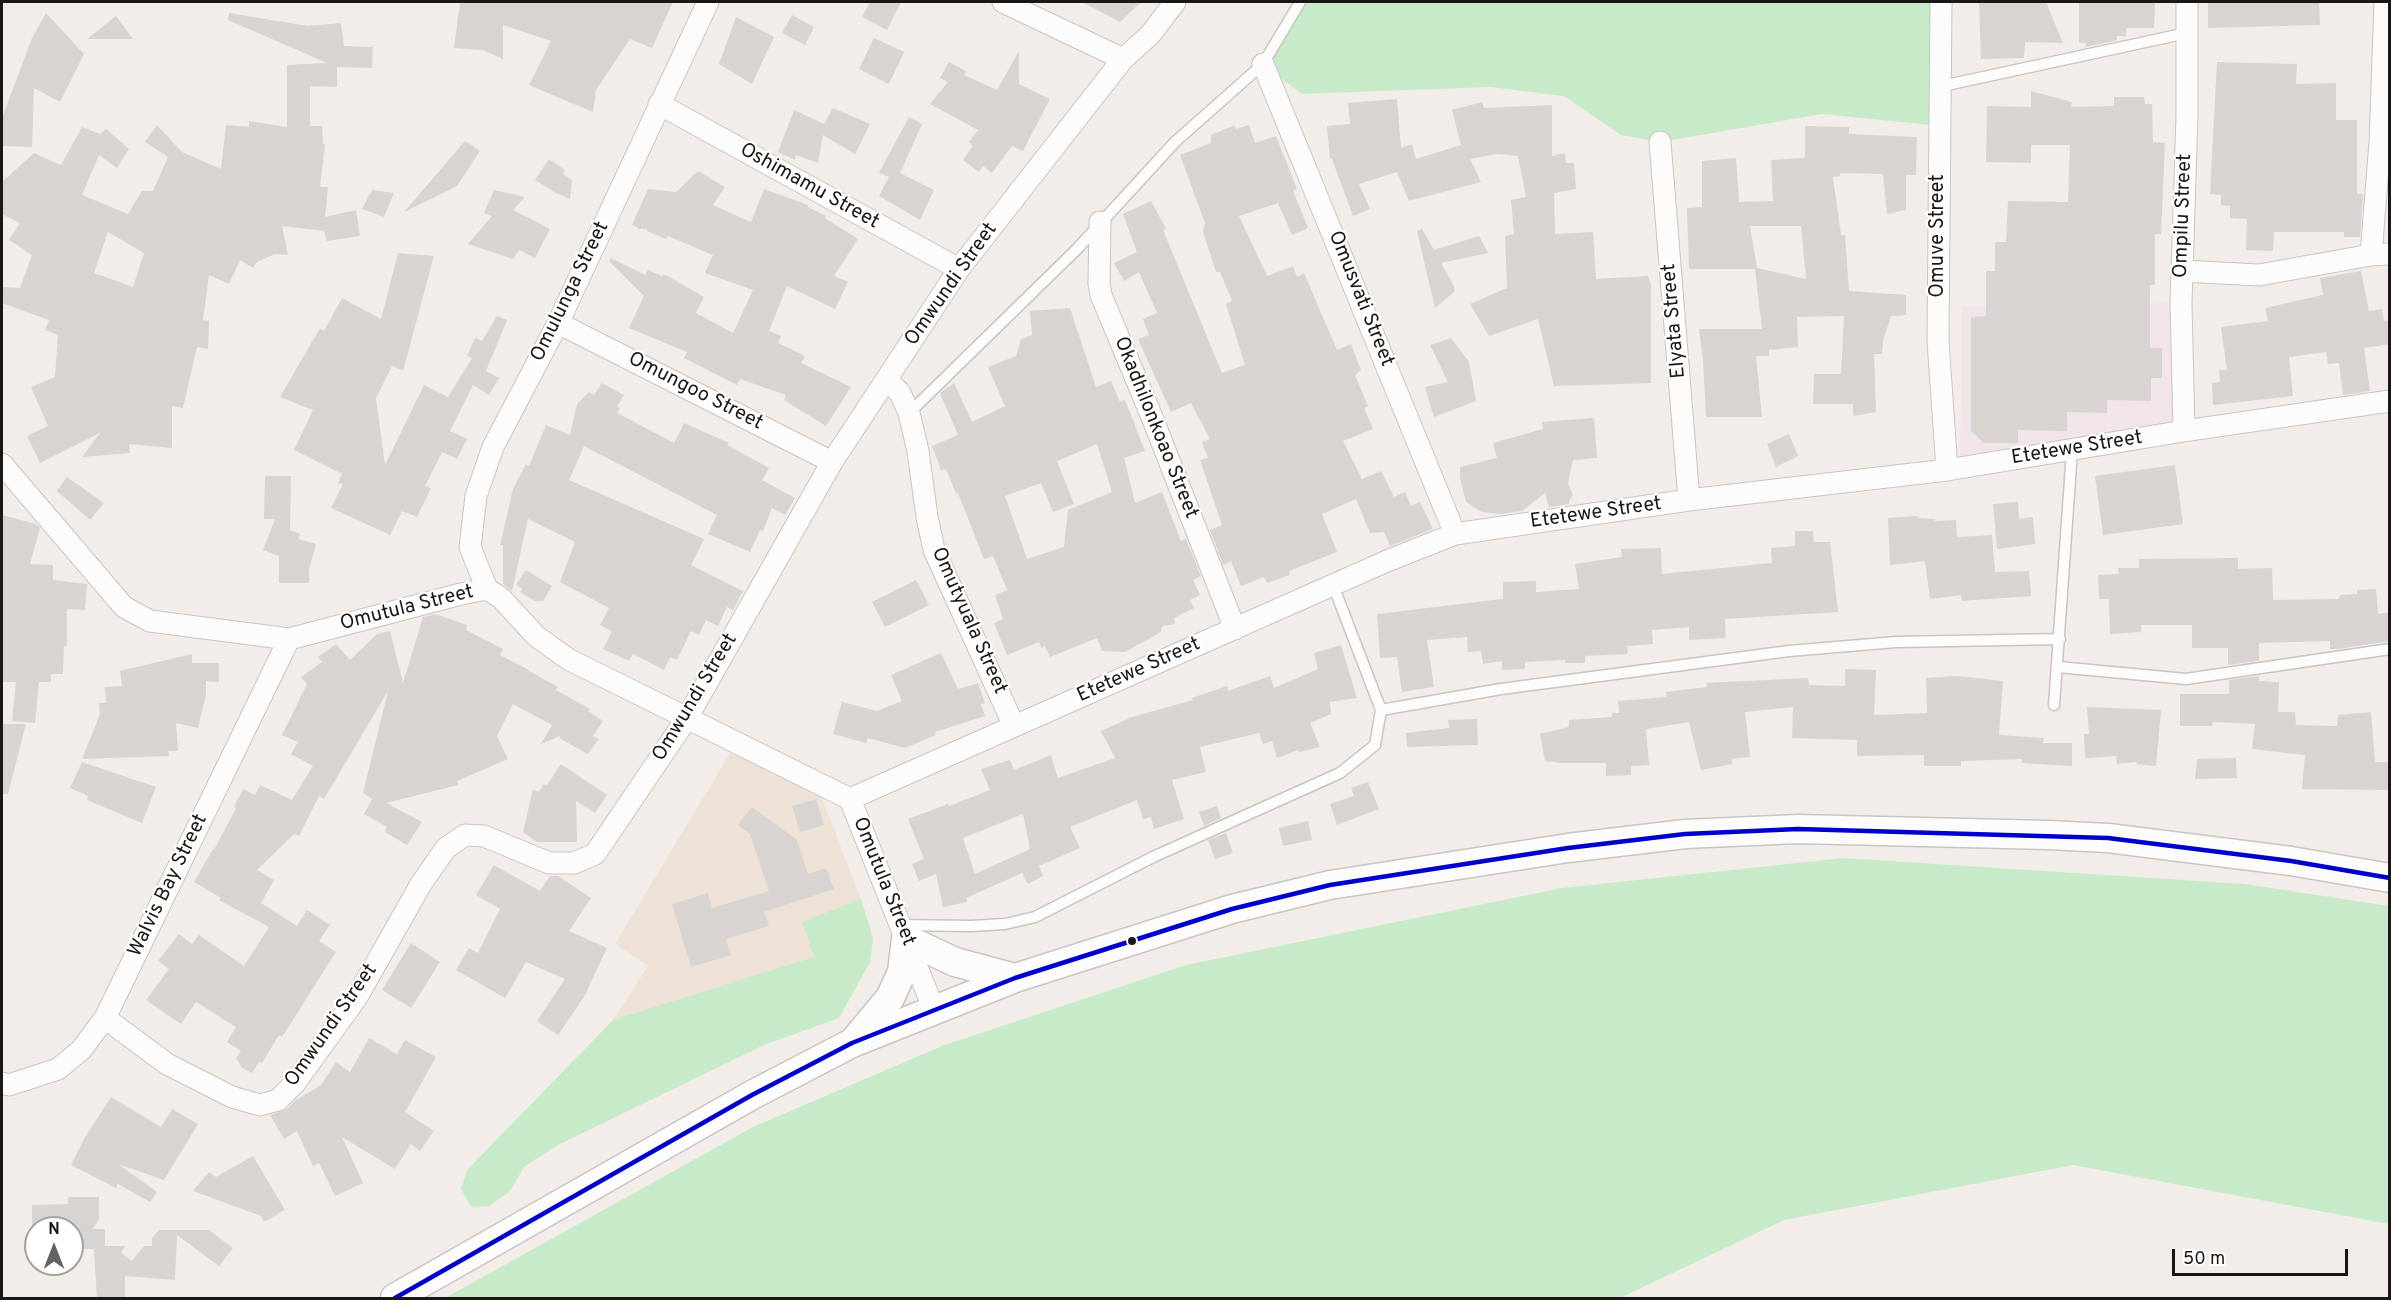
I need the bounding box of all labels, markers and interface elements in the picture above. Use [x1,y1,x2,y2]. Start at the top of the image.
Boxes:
street label: Oshimamu Street [735,139,883,235]
street label: Ompilu Street [2170,153,2198,279]
street label: Omuve Street [1927,174,1951,298]
street label: Omulunga Street [527,218,615,366]
street label: Omwundi Street [901,219,1003,351]
street label: Omusvati Street [1322,228,1398,370]
street label: Elyata Street [1658,263,1692,379]
street label: Okadhilonkoao Street [1108,334,1202,522]
street label: Omungoo Street [624,348,766,436]
street label: Etetewe Street [2010,427,2144,471]
street label: Etetewe Street [1529,493,1663,535]
street label: Omutyuala Street [925,544,1011,698]
street label: Omutula Street [338,581,476,637]
street label: Omwundi Street [648,630,744,766]
street label: Etetewe Street [1074,633,1204,709]
street label: Walvis Bay Street [124,811,214,961]
street label: Omutula Street [846,814,920,950]
unlabelled marker [1126,935,1138,947]
street label: Omwundi Street [281,960,383,1092]
north arrow [24,1216,84,1276]
text: N [48,1220,60,1240]
scale bar [2175,1237,2350,1275]
text: 50 m [2183,1248,2225,1271]

